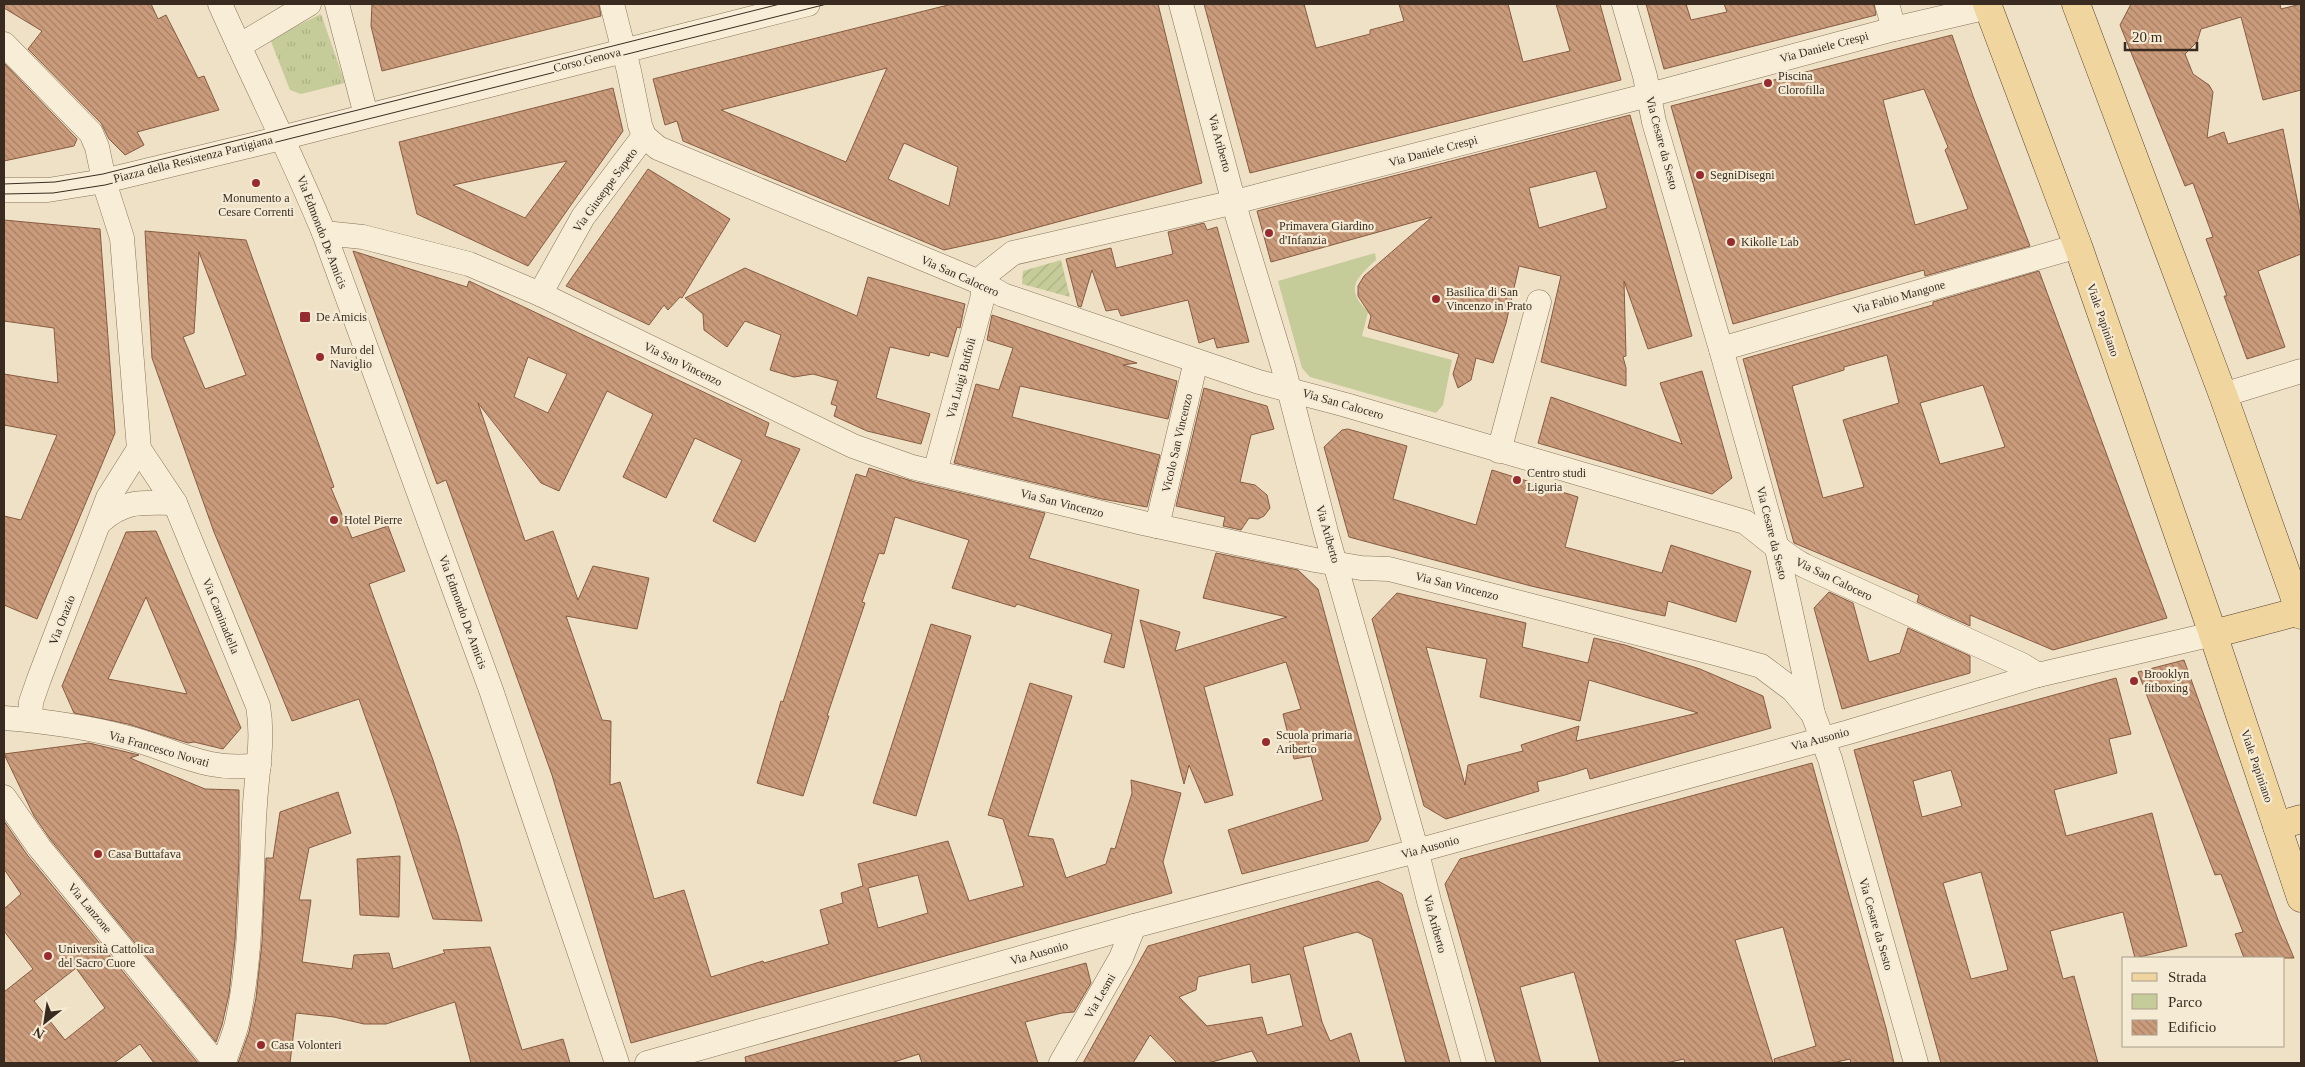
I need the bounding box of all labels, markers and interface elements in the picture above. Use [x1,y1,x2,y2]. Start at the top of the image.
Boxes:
scale bar [2125,20,2198,52]
street label: Via Daniele Crespi [1778,28,1871,66]
text: 20 m [2132,29,2163,45]
street label: Corso Genova [552,45,623,75]
place label: Piscina Clorofilla [1778,69,1825,97]
marker: Piscina Clorofilla [1762,77,1774,89]
street label: Via Cesare da Sesto [1643,95,1681,191]
street label: Via Ariberto [1206,112,1234,174]
street label: Piazza della Resistenza Partigiana [112,132,275,186]
street label: Via Daniele Crespi [1387,132,1480,170]
street label: Via Giuseppe Sapeto [570,145,640,235]
place label: SegniDisegni [1710,168,1775,182]
marker: SegniDisegni [1694,169,1706,181]
street label: Via Edmondo De Amicis [294,173,350,291]
marker: Monumento a Cesare Correnti [250,177,262,189]
place label: Monumento a Cesare Correnti [218,191,294,219]
place label: Primavera Giardino d'Infanzia [1279,219,1374,247]
marker: Primavera Giardino d'Infanzia [1263,227,1275,239]
place label: Kikolle Lab [1741,235,1799,249]
marker: Kikolle Lab [1725,236,1737,248]
street label: Via San Calocero [919,253,1001,299]
street label: Via Fabio Mangone [1851,277,1947,317]
street label: Viale Papiniano [2084,282,2122,358]
place label: Basilica di San Vincenzo in Prato [1446,285,1532,313]
marker: Basilica di San Vincenzo in Prato [1430,293,1442,305]
marker: De Amicis [298,310,312,324]
place label: De Amicis [316,310,367,324]
street label: Via Luigi Buffoli [943,335,979,420]
street label: Via San Vincenzo [641,339,725,389]
place label: Muro del Naviglio [330,343,375,371]
marker: Muro del Naviglio [314,351,326,363]
street label: Via San Calocero [1301,386,1385,422]
street label: Vicolo San Vincenzo [1159,392,1195,494]
place label: Centro studi Liguria [1527,466,1587,494]
marker: Centro studi Liguria [1511,474,1523,486]
street label: Via Cesare da Sesto [1754,485,1790,581]
street label: Via San Vincenzo [1019,486,1105,520]
street label: Via Ariberto [1313,503,1343,565]
place label: Hotel Pierre [344,513,402,527]
marker: Hotel Pierre [328,514,340,526]
street label: Via Edmondo De Amicis [436,553,490,671]
street label: Via San Calocero [1793,554,1875,604]
street label: Via San Vincenzo [1414,569,1500,603]
street label: Via Caminadella [199,576,243,656]
street label: Via Orazio [46,593,78,647]
place label: Brooklyn fitboxing [2144,667,2189,695]
marker: Brooklyn fitboxing [2128,675,2140,687]
street label: Via Ausonio [1789,725,1851,753]
street label: Via Francesco Novati [107,728,212,770]
place label: Scuola primaria Ariberto [1276,728,1353,756]
street label: Viale Papiniano [2238,728,2276,804]
marker: Scuola primaria Ariberto [1260,736,1272,748]
street label: Via Ausonio [1399,833,1461,861]
place label: Casa Buttafava [108,847,182,861]
marker: Casa Buttafava [92,848,104,860]
street label: Via Cesare da Sesto [1856,876,1896,972]
street label: Via Lanzone [65,880,115,936]
street label: Via Ariberto [1421,893,1449,955]
street label: Via Ausonio [1008,938,1070,968]
place label: Università Cattolica del Sacro Cuore [58,942,155,970]
marker: Università Cattolica del Sacro Cuore [42,950,54,962]
legend [2122,957,2285,1047]
text: Strada [2168,969,2207,985]
street label: Via Lesmi [1082,970,1119,1021]
text: Parco [2168,994,2202,1010]
north arrow [20,997,70,1047]
text: Edificio [2168,1019,2216,1035]
text: N [31,1024,47,1042]
place label: Casa Volonteri [271,1038,342,1052]
marker: Casa Volonteri [255,1039,267,1051]

